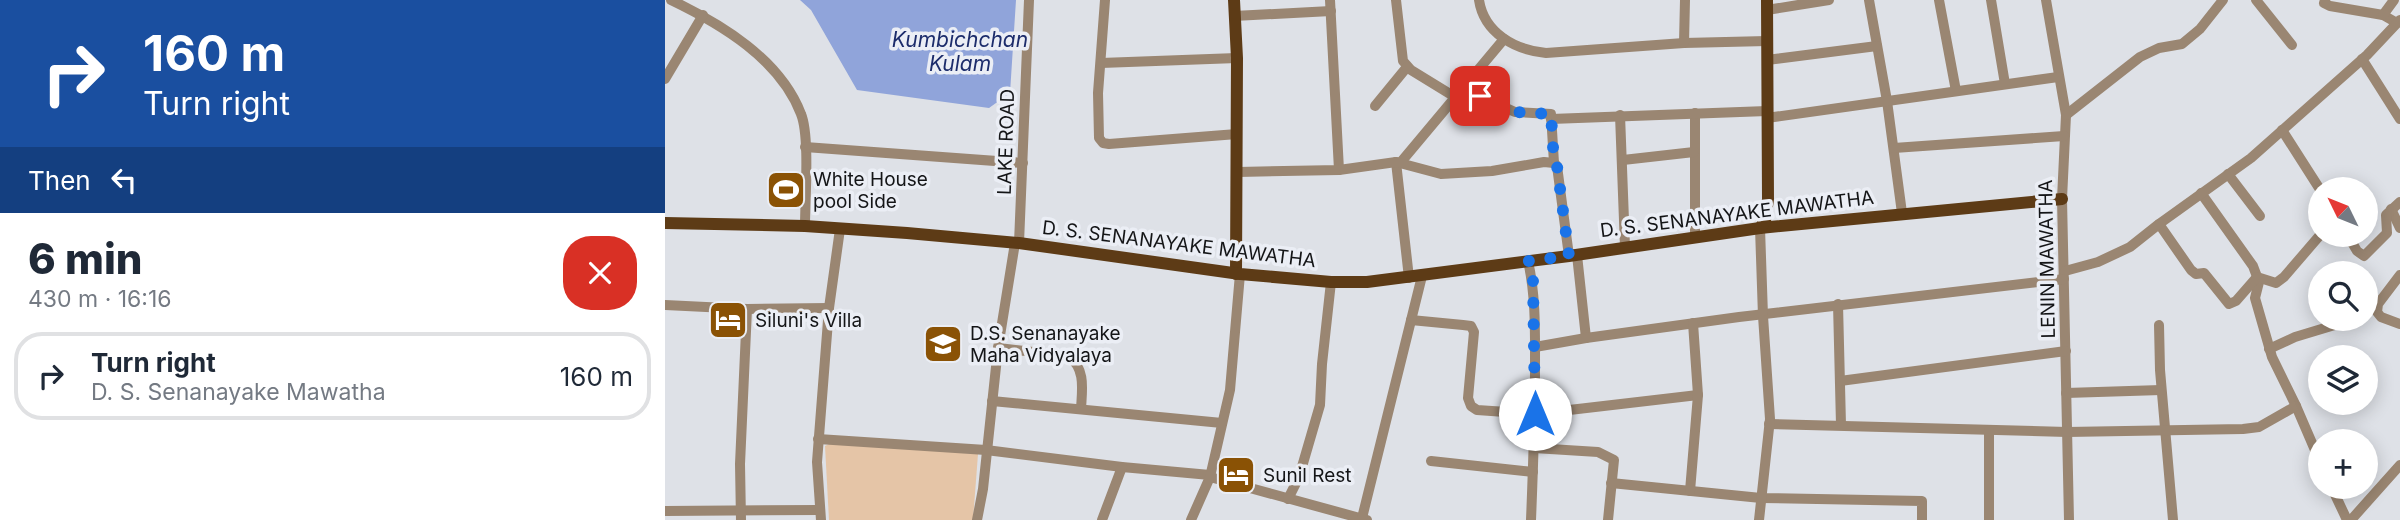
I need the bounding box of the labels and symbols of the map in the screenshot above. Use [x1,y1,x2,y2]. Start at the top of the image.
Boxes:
water label: Kumbichchan Kulam [892,27,1028,76]
pin [1450,66,1510,126]
street label: LAKE ROAD [993,88,1019,196]
place label: White House pool Side [813,168,928,213]
sports icon: White House pool Side [765,169,807,211]
north arrow [2308,177,2378,247]
street label: LENIN MAWATHA [2034,179,2060,339]
street label: D. S. SENANAYAKE MAWATHA [1599,186,1875,242]
street label: D. S. SENANAYAKE MAWATHA [1041,216,1317,272]
hotel icon: Siluni's Villa [707,299,749,341]
place label: Siluni's Villa [755,309,862,332]
place label: D.S. Senanayake Maha Vidyalaya [970,322,1120,367]
school or university icon: D.S. Senanayake Maha Vidyalaya [922,323,964,365]
position arrow [1498,377,1572,451]
hotel icon: Sunil Rest [1215,454,1257,496]
place label: Sunil Rest [1263,464,1351,487]

